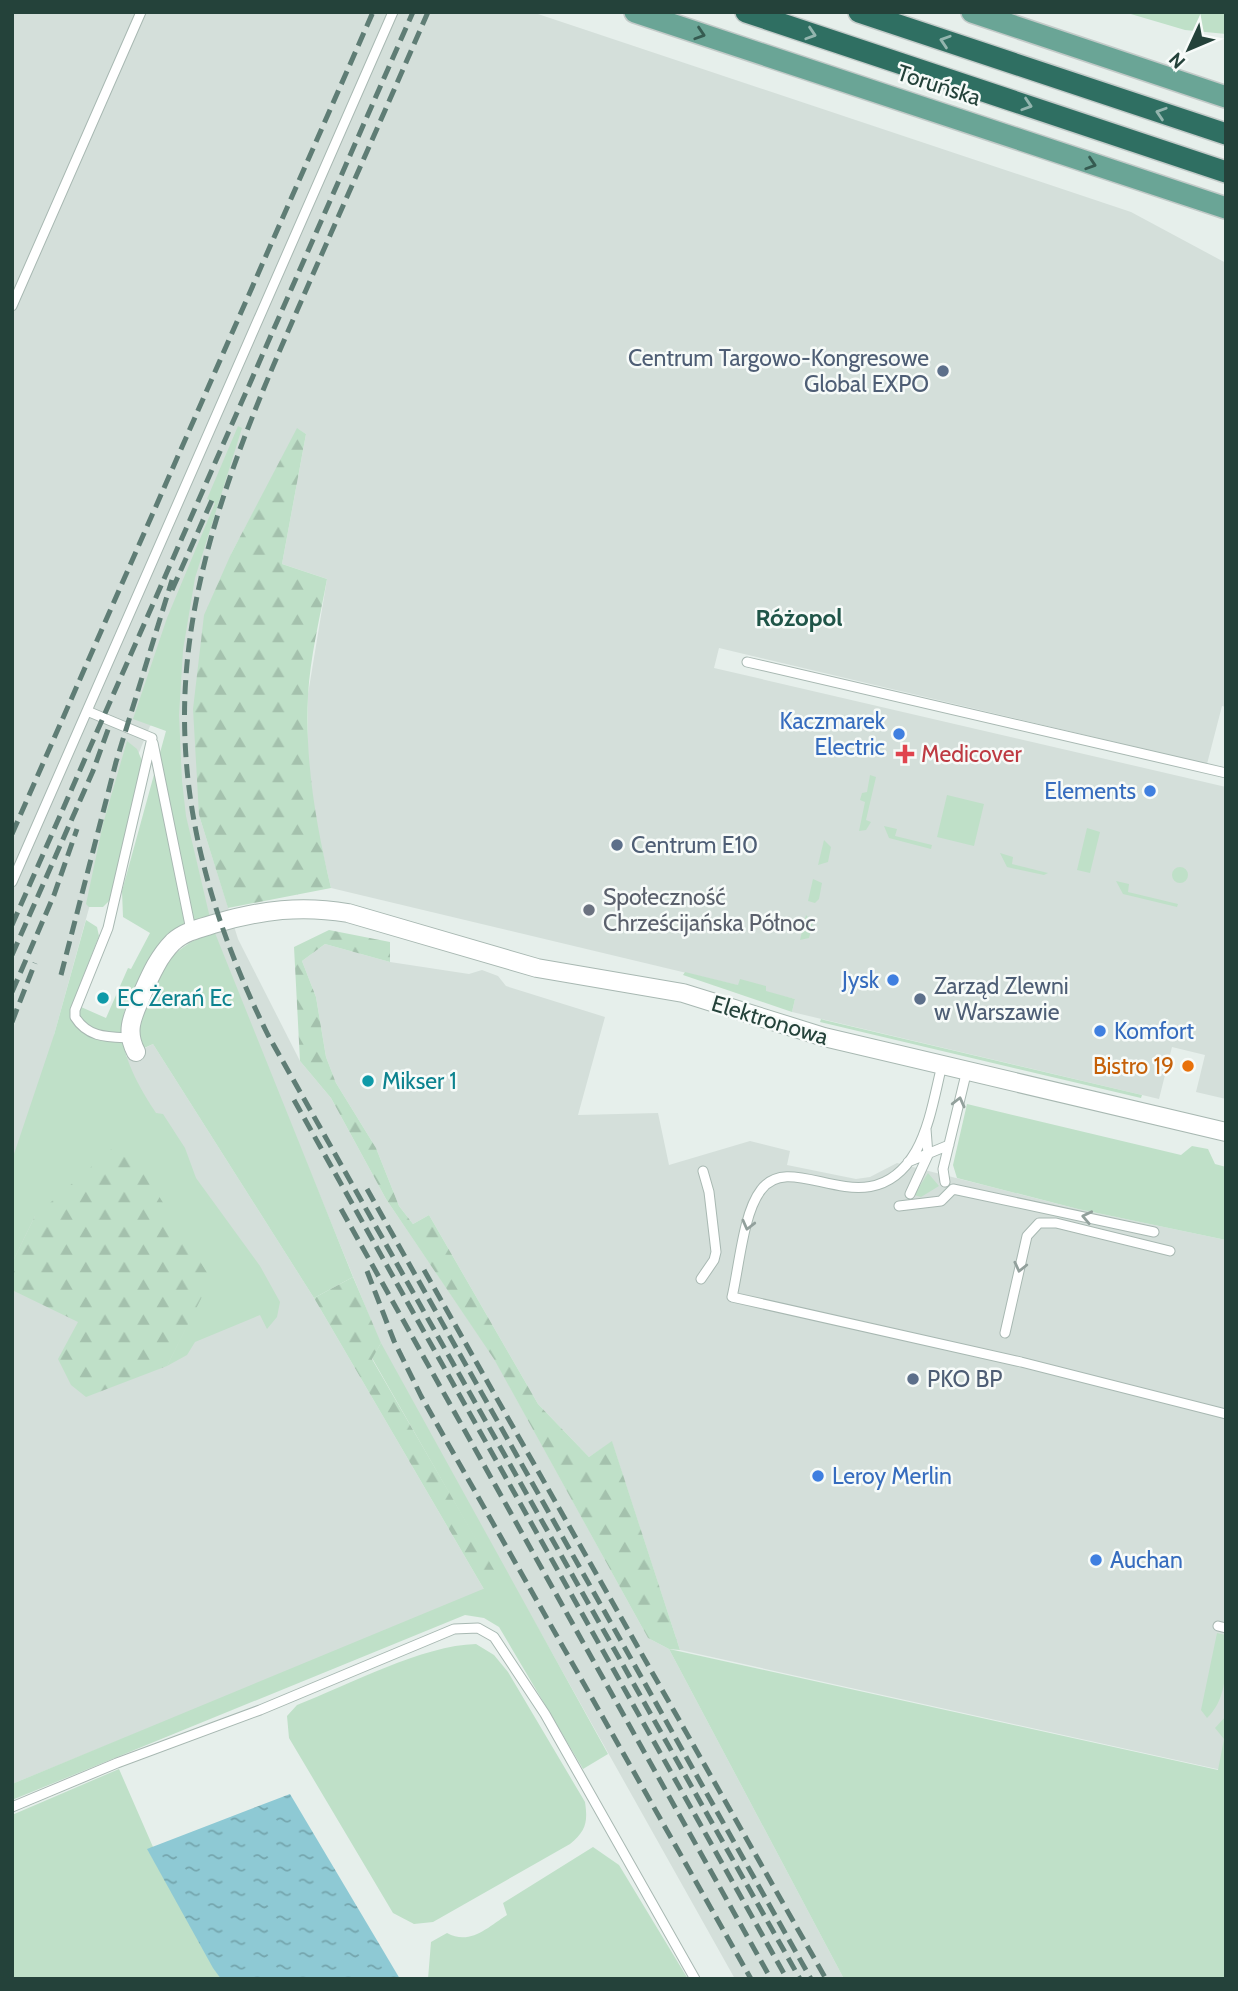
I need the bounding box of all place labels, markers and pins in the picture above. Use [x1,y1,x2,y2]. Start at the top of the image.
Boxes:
place label: Centrum Targowo-Kongresowe Global EXPO [628,344,929,398]
marker: Centrum Targowo-Kongresowe Global EXPO [935,363,951,379]
place label: Kaczmarek Electric [779,707,886,761]
marker: Kaczmarek Electric [891,726,907,742]
place label: Medicover [921,740,1022,768]
marker: Medicover [895,744,915,764]
place label: Elements [1044,777,1136,805]
marker: Elements [1142,783,1158,799]
place label: Centrum E10 [631,831,758,859]
marker: Centrum E10 [609,837,625,853]
place label: Społeczność Chrześcijańska Północ [603,883,816,937]
marker: Społeczność Chrześcijańska Północ [581,902,597,918]
place label: Jysk [841,966,880,994]
marker: Jysk [885,972,901,988]
place label: Zarząd Zlewni w Warszawie [934,972,1069,1026]
place label: EC Żerań Ec [117,984,232,1012]
marker: EC Żerań Ec [95,990,111,1006]
marker: Zarząd Zlewni w Warszawie [912,991,928,1007]
place label: Komfort [1114,1017,1194,1045]
marker: Komfort [1092,1023,1108,1039]
place label: Bistro 19 [1093,1052,1174,1080]
marker: Bistro 19 [1180,1058,1196,1074]
place label: Mikser 1 [382,1067,457,1095]
marker: Mikser 1 [360,1073,376,1089]
place label: PKO BP [927,1365,1002,1393]
marker: PKO BP [905,1371,921,1387]
place label: Leroy Merlin [832,1462,952,1490]
marker: Leroy Merlin [810,1468,826,1484]
place label: Auchan [1110,1546,1183,1574]
marker: Auchan [1088,1552,1104,1568]

